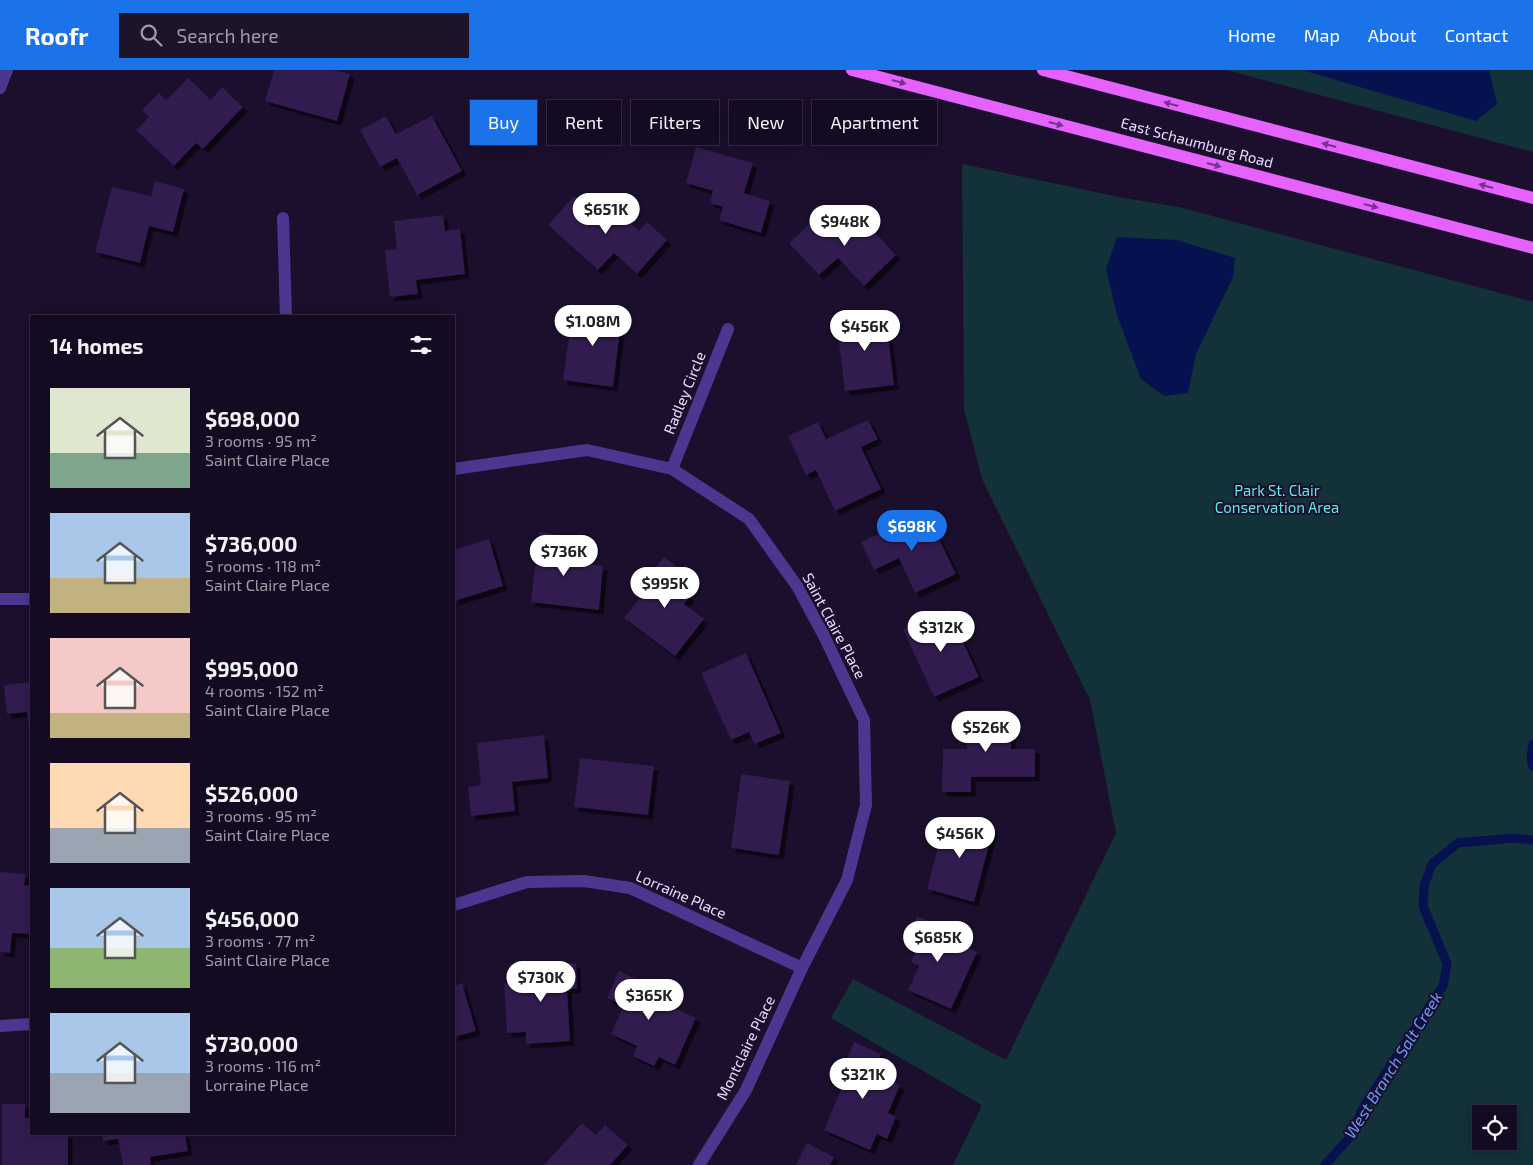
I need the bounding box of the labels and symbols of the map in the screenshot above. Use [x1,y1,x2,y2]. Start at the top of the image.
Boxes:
one-way arrow [892,79,907,87]
one-way arrow [1164,99,1179,107]
street label: East Schaumburg Road [1119,113,1275,171]
one-way arrow [1049,120,1064,128]
one-way arrow [1321,141,1336,149]
one-way arrow [1206,161,1221,169]
one-way arrow [1478,182,1493,190]
pin: $651K [571,192,641,235]
one-way arrow [1363,202,1378,210]
pin: $948K [810,204,880,247]
pin: $1.08M [552,304,634,347]
pin: $456K [830,310,900,352]
street label: Radley Circle [659,349,709,437]
park label: Park St. Clair Conservation Area [1215,481,1339,516]
pin: $698K [877,510,947,552]
pin: $736K [529,534,599,577]
pin: $995K [630,566,700,609]
street label: Saint Claire Place [799,570,870,681]
pin: $312K [906,610,976,653]
pin: $526K [951,710,1021,753]
pin: $456K [925,816,995,859]
street label: Lorraine Place [633,866,729,922]
pin: $685K [903,920,973,963]
pin: $730K [506,960,576,1003]
pin: $365K [614,978,684,1021]
water label: West Branch Salt Creek [1340,988,1445,1142]
street label: Montclaire Place [712,992,778,1103]
pin: $321K [828,1058,898,1100]

